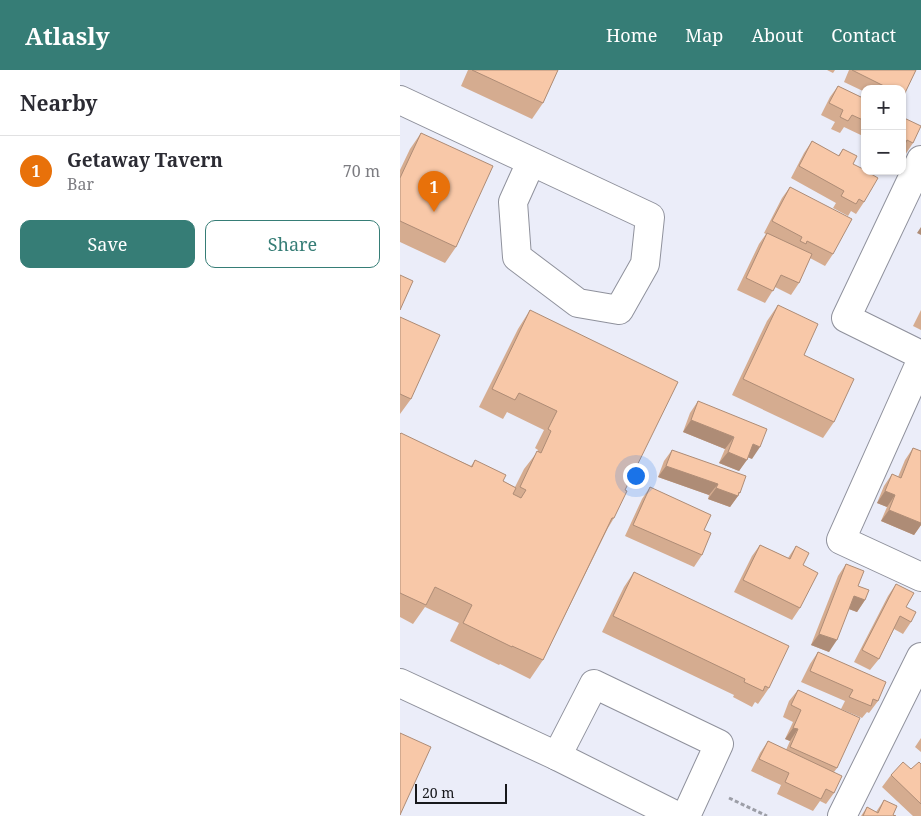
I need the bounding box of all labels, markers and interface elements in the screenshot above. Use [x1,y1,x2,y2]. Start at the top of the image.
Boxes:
text: Atlasly [25,19,110,52]
text: Home [606,23,657,47]
text: Map [685,23,723,47]
text: About [751,23,803,47]
text: Contact [831,23,896,47]
map controls [861,85,906,175]
button: + [861,85,906,130]
text: Nearby [20,89,98,117]
button: − [861,130,906,175]
text: Getaway Tavern [67,147,223,173]
text: 1 [31,160,41,182]
text: 70 m [343,160,380,182]
pin: 1 [418,171,450,212]
text: Bar [67,173,94,195]
button: Save [20,220,195,268]
button: Share [205,220,380,268]
your location [623,463,649,489]
scale bar [415,781,508,804]
text: 20 m [422,783,455,802]

